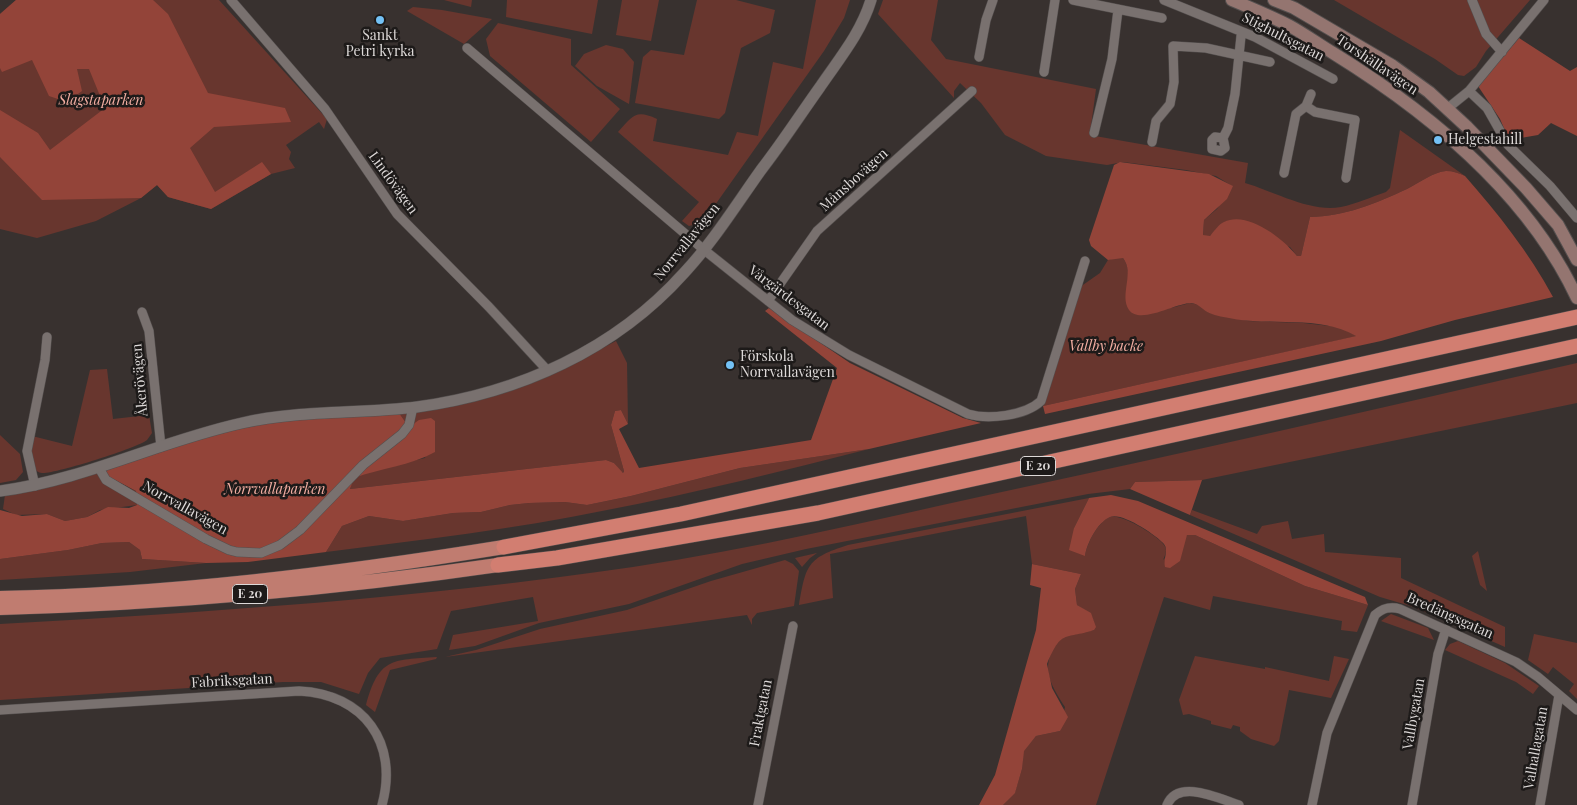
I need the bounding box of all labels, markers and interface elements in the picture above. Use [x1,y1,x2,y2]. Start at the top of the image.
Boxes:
street label: Stighultsgatan [1239,9,1327,65]
marker: Sankt Petri kyrka [374,14,386,26]
place label: Sankt Petri kyrka [345,28,415,60]
street label: Torshällavägen [1333,32,1421,98]
park label: Slagstaparken [59,93,143,109]
place label: Helgestahill [1448,132,1522,148]
marker: Helgestahill [1432,134,1444,146]
street label: Månsbovägen [817,145,891,215]
street label: Lindövägen [365,149,421,217]
street label: Norrvallavägen [651,200,723,284]
street label: Vårgärdesgatan [745,262,833,334]
park label: Vallby backe [1069,339,1143,355]
street label: Åkerövägen [128,343,152,417]
place label: Förskola Norrvallavägen [740,349,835,382]
marker: Förskola Norrvallavägen [724,359,736,371]
road number: E 20 [1020,456,1056,476]
street label: Norrvallavägen [139,478,231,538]
park label: Norrvallaparken [225,482,325,498]
road number: E 20 [232,584,268,604]
street label: Bredängsgatan [1404,589,1496,643]
street label: Fabriksgatan [191,670,273,692]
street label: Vallbygatan [1399,677,1429,751]
street label: Fraktgatan [746,678,776,748]
street label: Valhallagatan [1520,705,1552,791]

